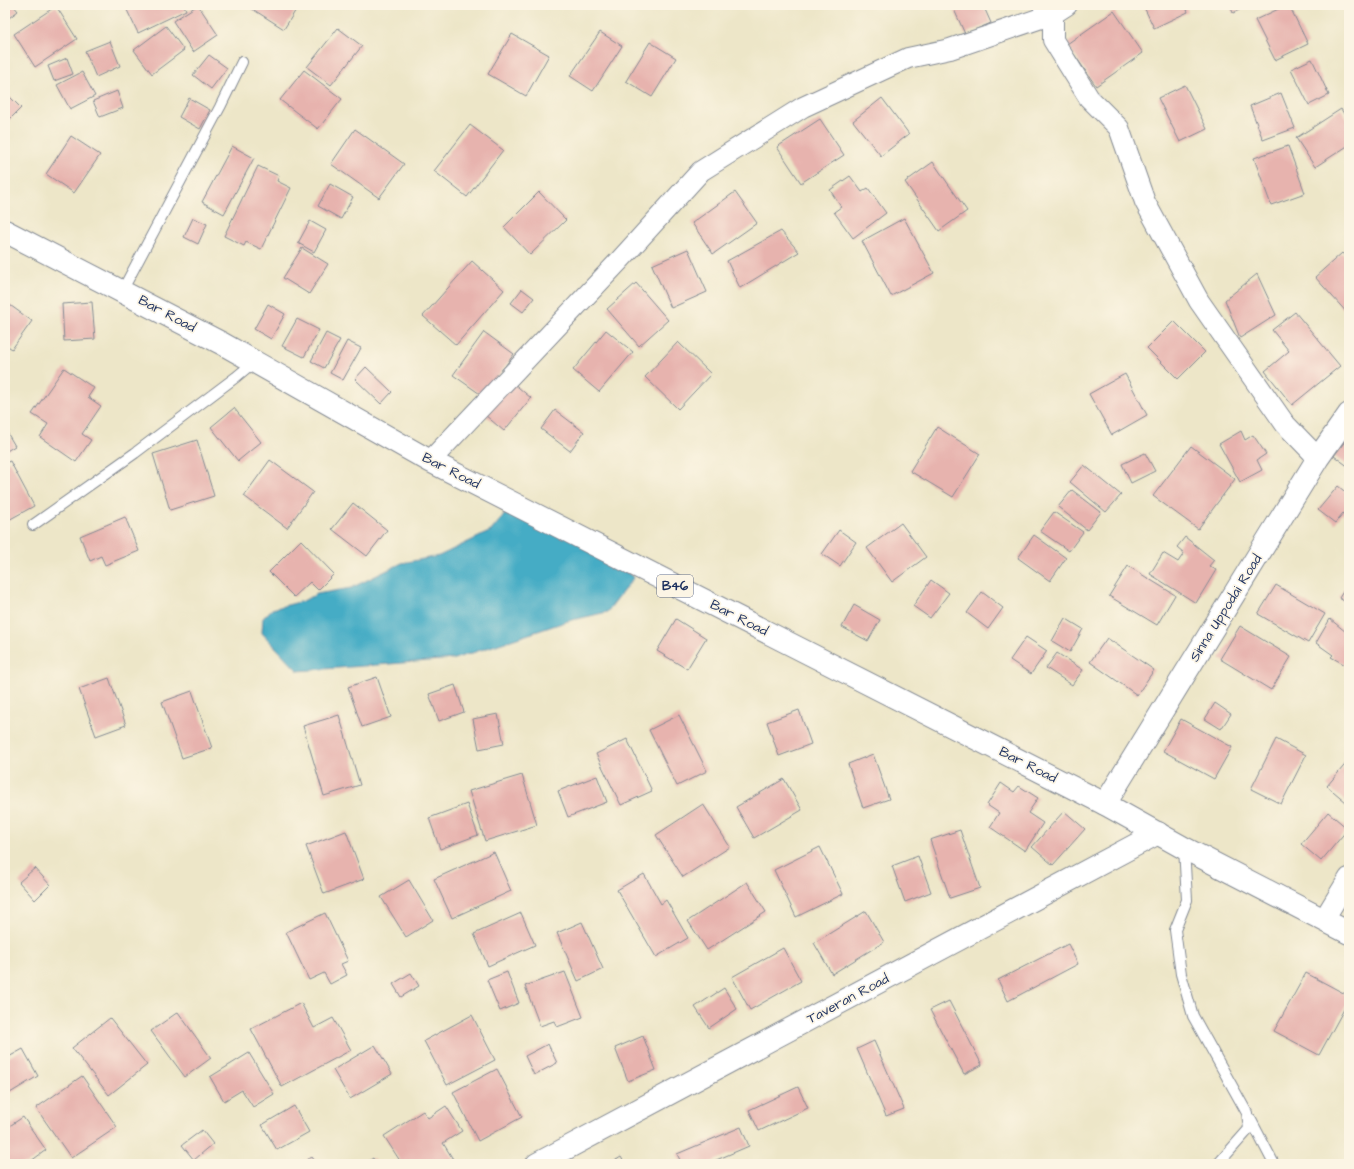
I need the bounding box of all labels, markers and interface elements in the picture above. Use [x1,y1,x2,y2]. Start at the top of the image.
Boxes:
street label: Bar Road [135,290,199,338]
street label: Bar Road [419,448,483,494]
street label: Sinna Uppodai Road [1185,550,1267,666]
road number: B46 [657,575,693,597]
street label: Bar Road [707,595,771,641]
street label: Bar Road [996,742,1060,788]
street label: Taveran Road [803,969,893,1029]

